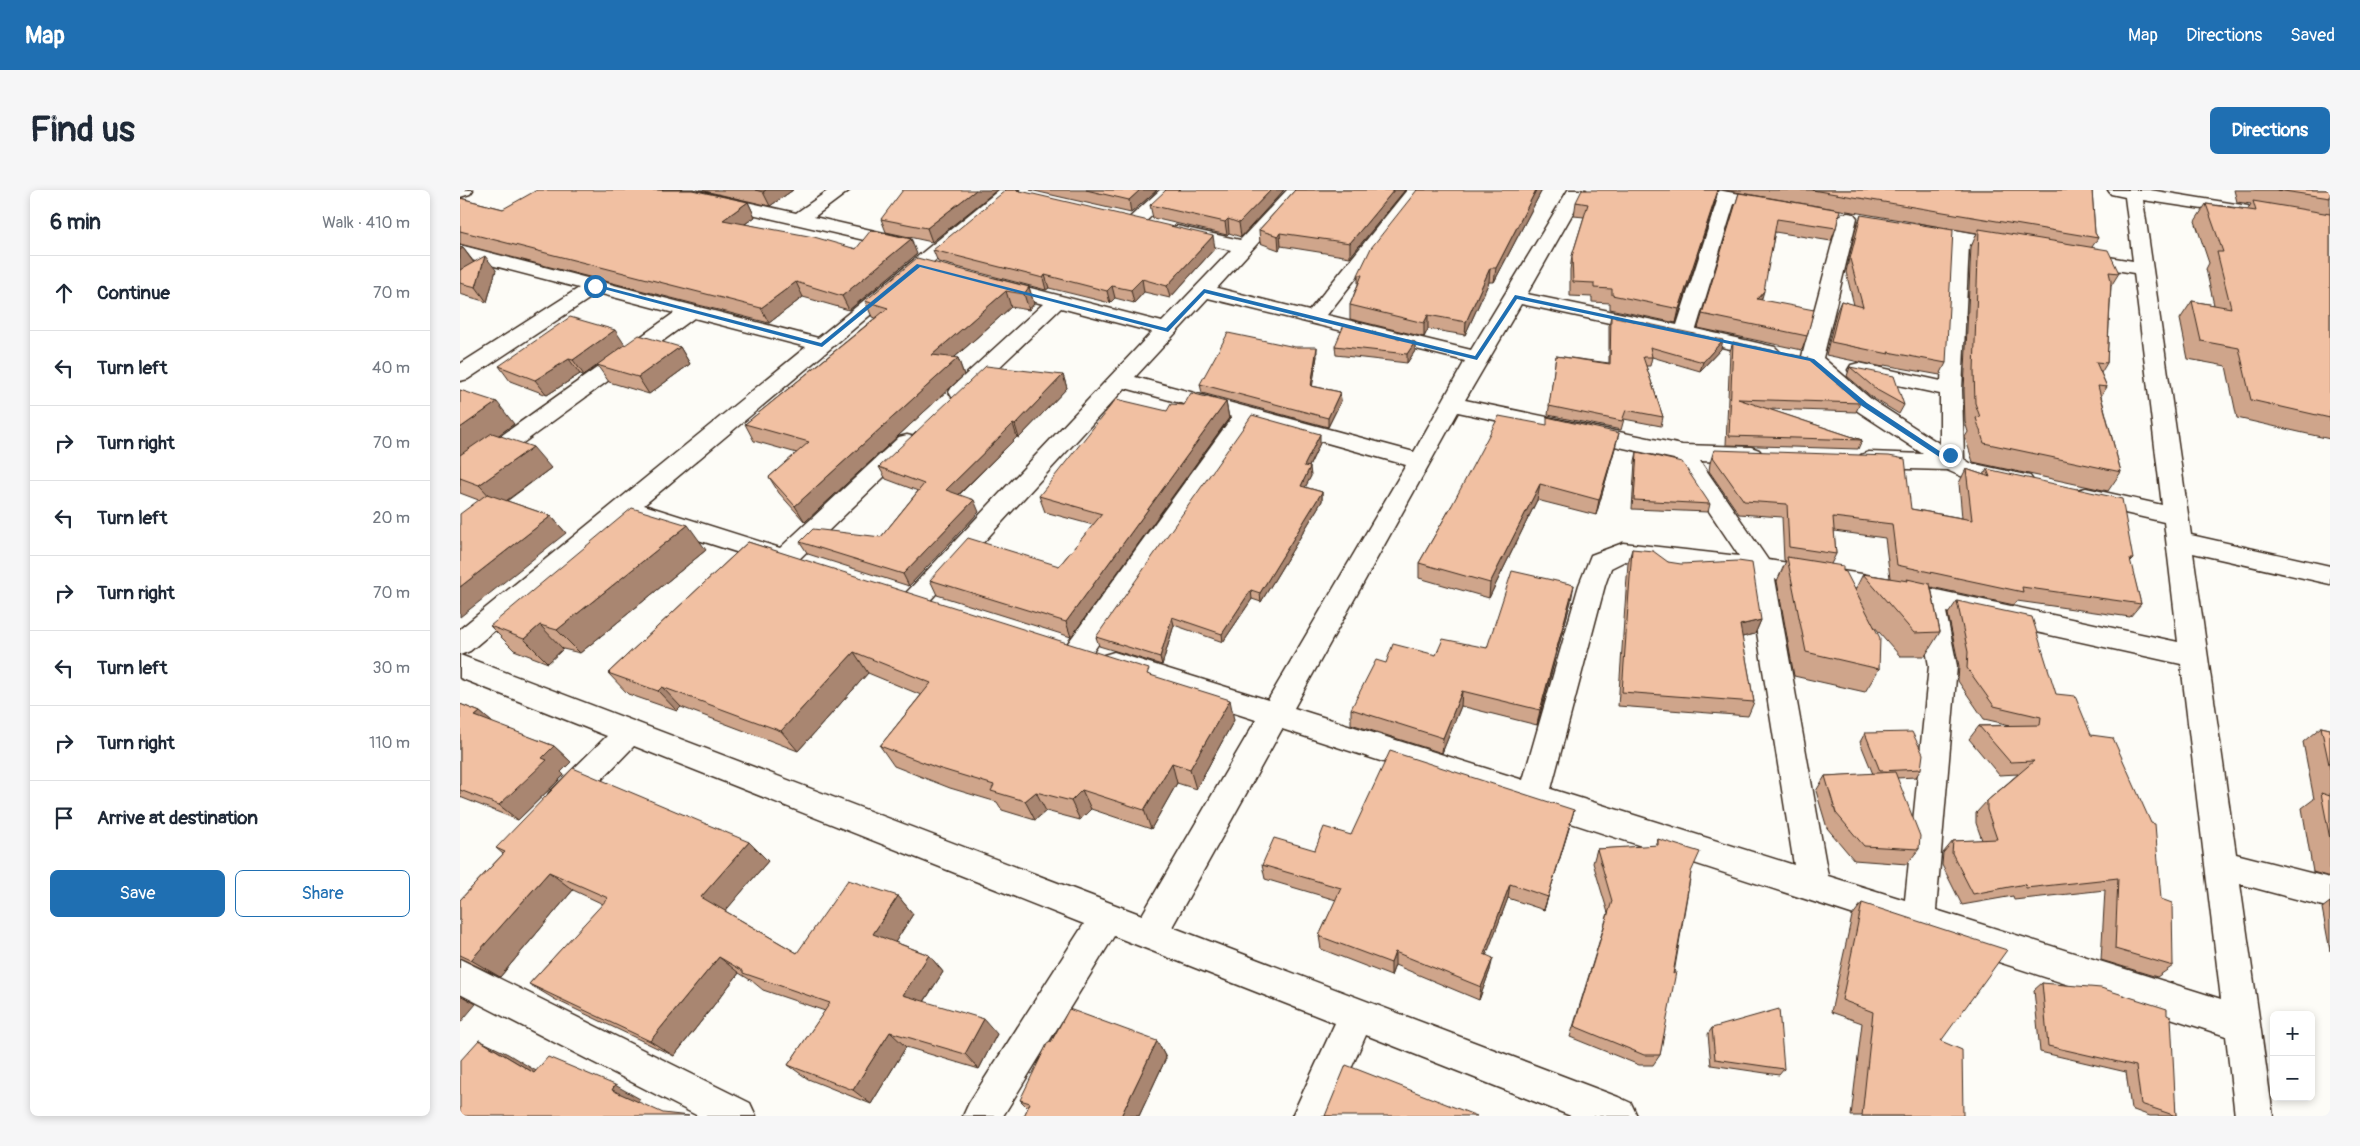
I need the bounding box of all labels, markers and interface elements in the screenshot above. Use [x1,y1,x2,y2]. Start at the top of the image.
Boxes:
text: Map [25,21,65,50]
text: Map [2128,24,2158,47]
text: Directions [2186,24,2262,47]
text: Saved [2290,24,2335,47]
button: Directions [2210,107,2330,154]
text: Find us [30,108,135,152]
text: 6 min [50,209,101,236]
text: Walk · 410 m [322,213,410,233]
route start [584,275,607,298]
icon: ahead [50,279,78,307]
text: Continue [97,281,170,305]
text: 70 m [373,283,410,303]
icon: left [50,354,78,382]
text: Turn left [97,356,167,380]
text: 40 m [372,358,410,378]
icon: right [50,429,78,457]
text: Turn right [97,431,175,455]
text: 70 m [373,433,410,453]
route end [1939,444,1962,467]
icon: left [50,504,78,532]
text: Turn left [97,506,167,530]
text: 20 m [372,508,410,528]
icon: right [50,579,78,607]
text: Turn right [97,581,175,605]
text: 70 m [373,583,410,603]
icon: left [50,654,78,682]
text: Turn left [97,656,167,680]
text: 30 m [372,658,410,678]
icon: right [50,729,78,757]
text: Turn right [97,731,175,755]
text: 110 m [369,733,410,753]
icon: arrive [50,804,78,832]
text: Arrive at destination [97,806,258,830]
button: Save [50,870,225,917]
button: Share [235,870,410,917]
map controls [2270,1011,2315,1101]
button: + [2270,1011,2315,1056]
button: − [2270,1056,2315,1101]

